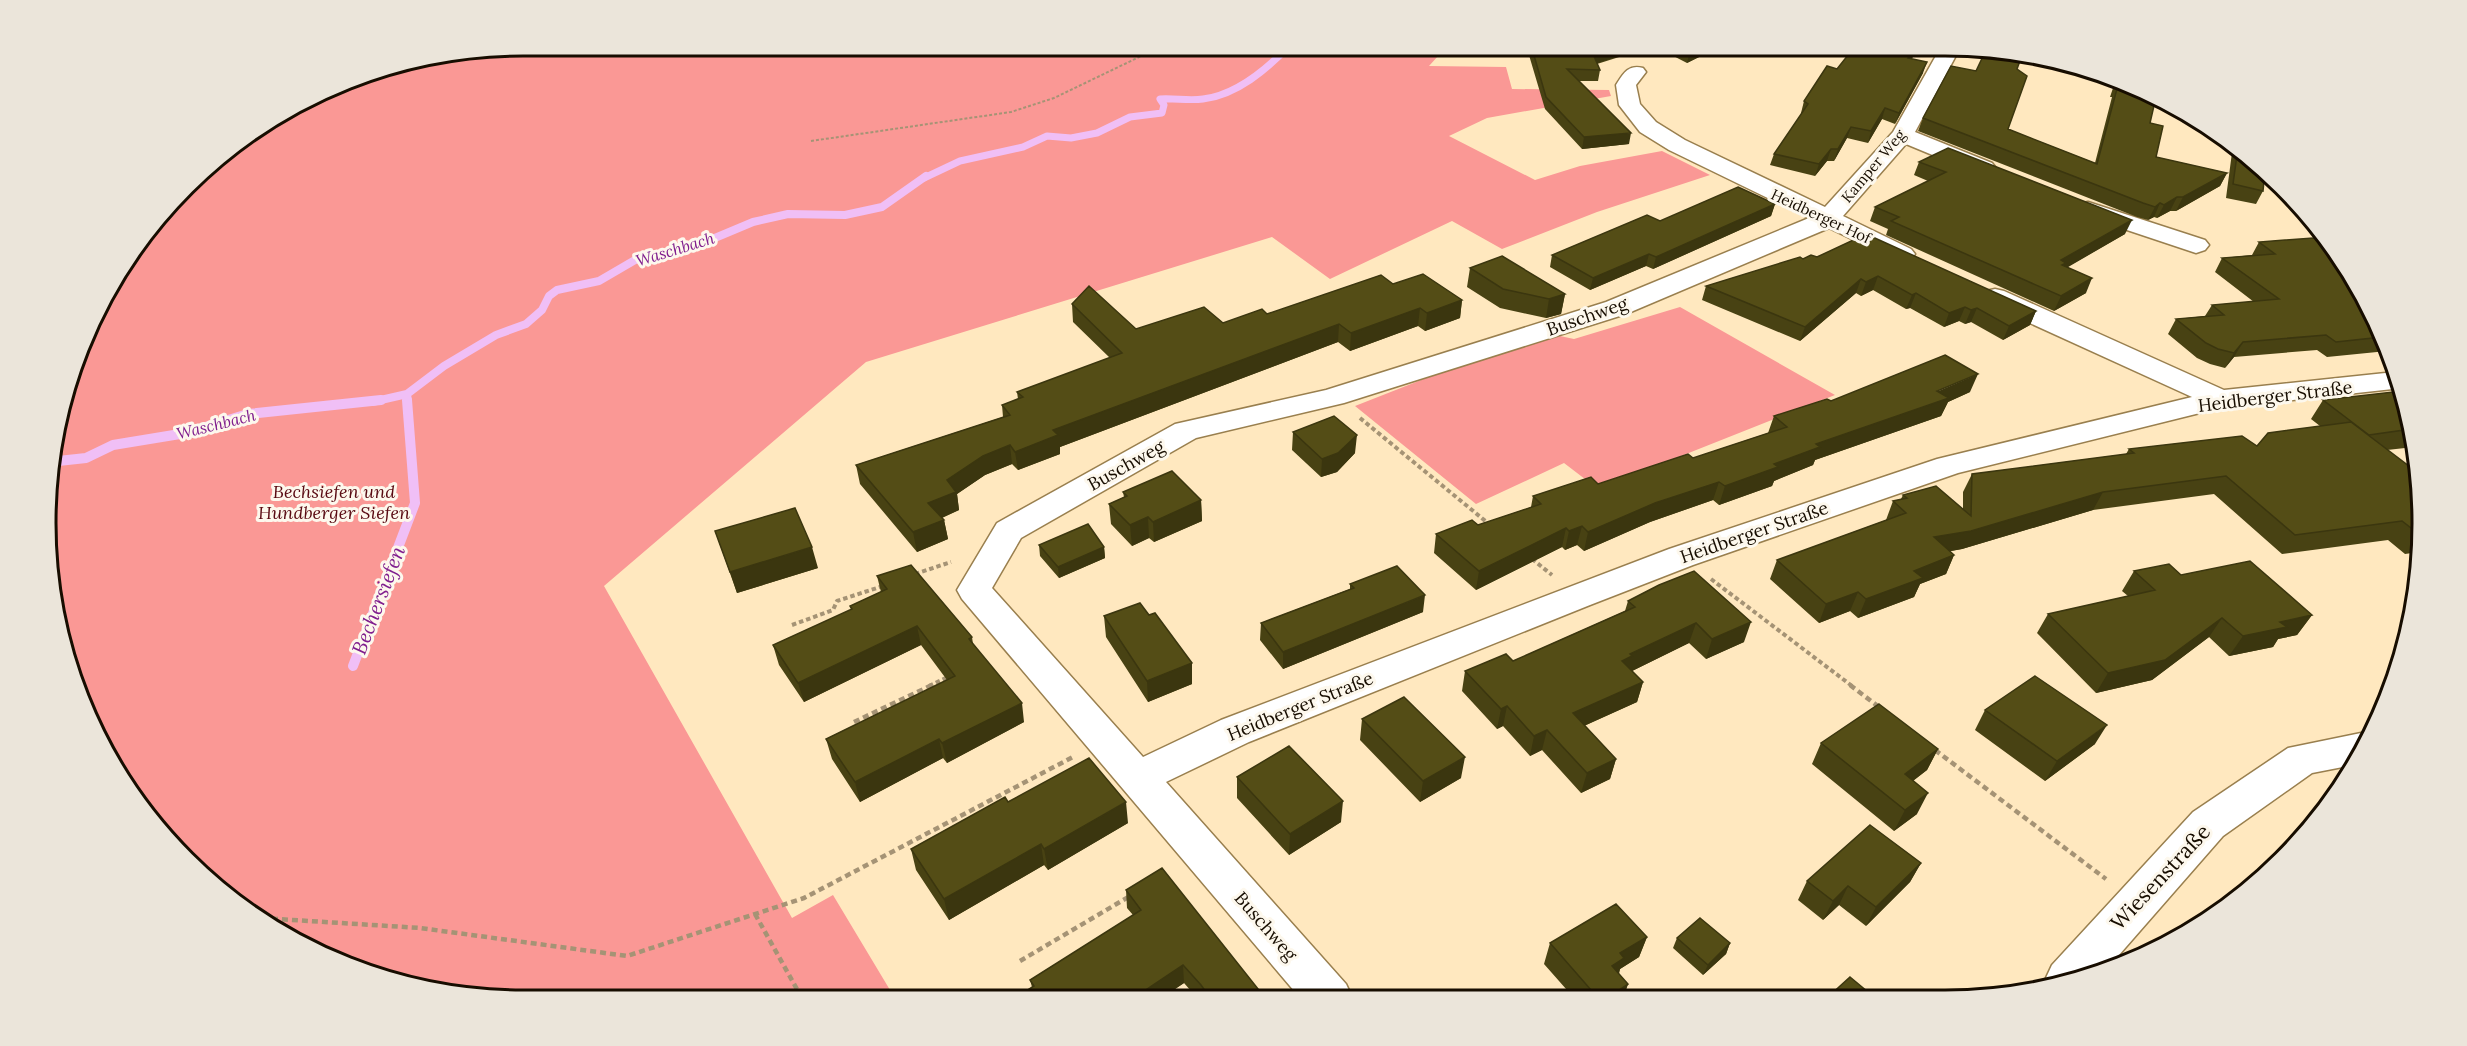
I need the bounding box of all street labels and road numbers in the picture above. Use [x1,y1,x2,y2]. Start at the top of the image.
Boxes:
street label: Kamper Weg [1837,125,1910,206]
street label: Heidberger Hof [1768,185,1875,248]
street label: Buschweg [1543,291,1632,341]
street label: Heidberger Straße [2196,375,2354,417]
street label: Buschweg [1084,434,1169,496]
street label: Heidberger Straße [1677,496,1831,568]
street label: Heidberger Straße [1224,666,1377,746]
street label: Wiesenstraße [2104,818,2216,936]
street label: Buschweg [1230,887,1303,966]

